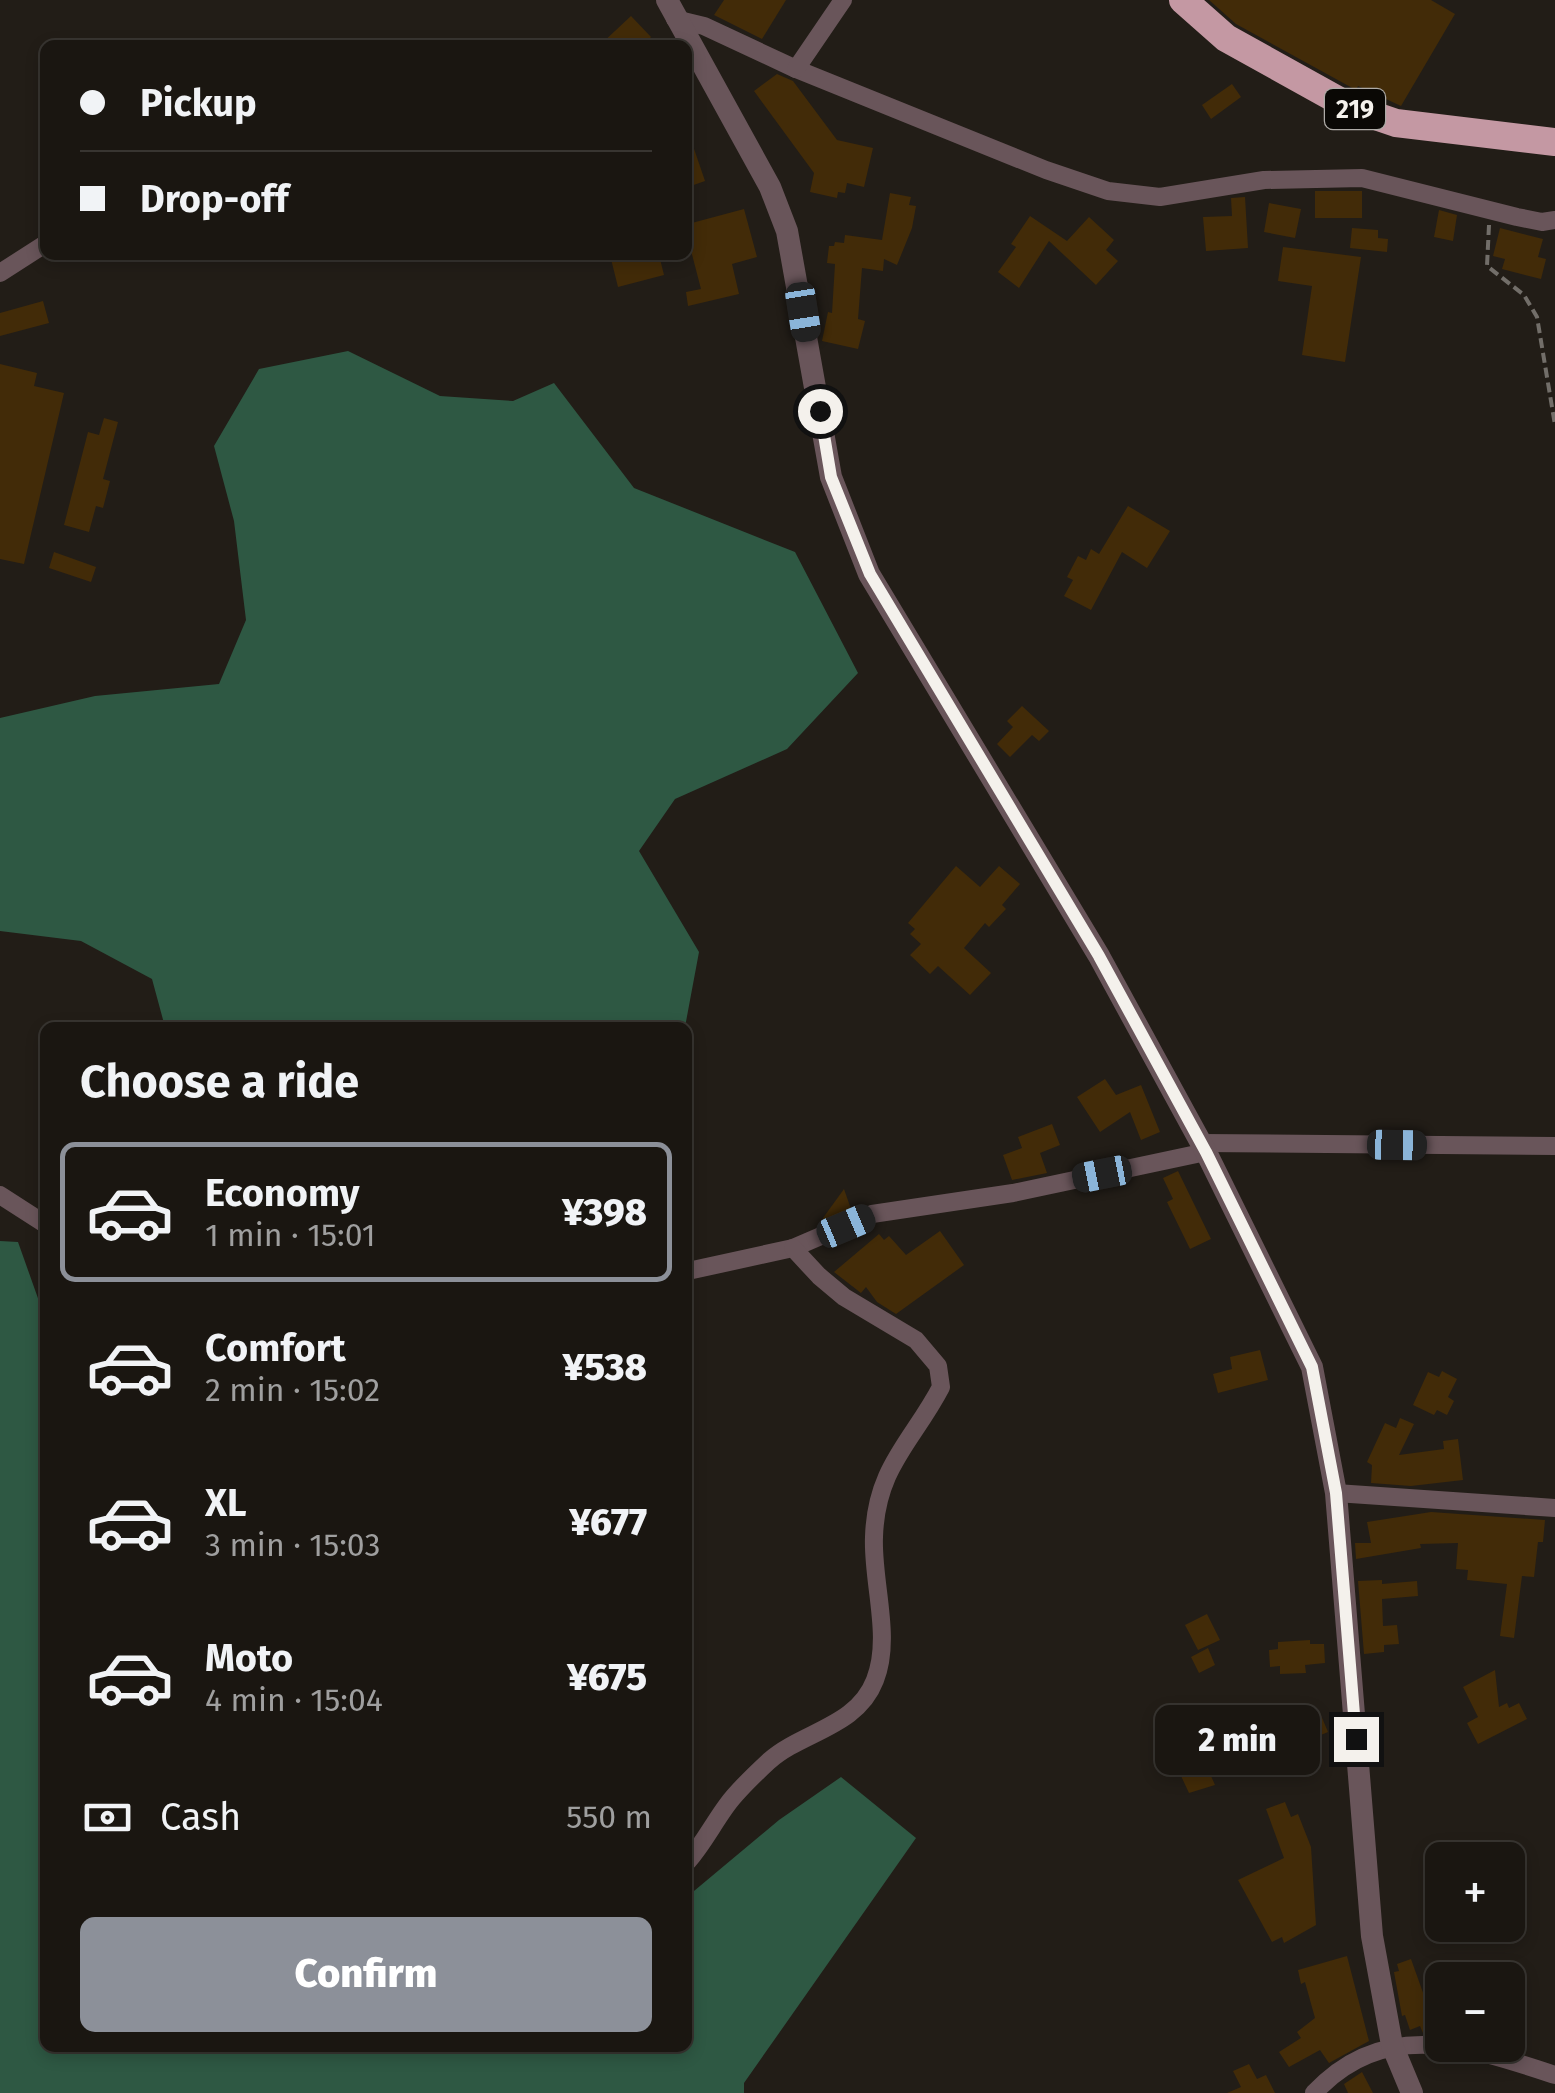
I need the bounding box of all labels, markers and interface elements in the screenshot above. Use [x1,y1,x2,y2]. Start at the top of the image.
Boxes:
text: Pickup [140,80,257,126]
road number: 219 [1325,89,1385,129]
text: Drop-off [140,176,288,222]
car [783,280,823,344]
route start [798,389,843,434]
text: Choose a ride [80,1055,359,1109]
car [1367,1129,1427,1161]
car [1070,1154,1134,1194]
icon: car [85,1167,175,1257]
text: Economy [205,1170,360,1216]
text: ¥398 [562,1189,647,1235]
car [813,1200,879,1252]
text: 1 min · 15:01 [205,1216,376,1254]
icon: car [85,1322,175,1412]
text: Comfort [205,1325,346,1371]
text: ¥538 [563,1344,647,1390]
text: 2 min · 15:02 [205,1371,380,1409]
icon: car [85,1477,175,1567]
text: XL [205,1480,247,1526]
text: ¥677 [569,1499,647,1545]
text: 3 min · 15:03 [205,1526,380,1564]
icon: car [85,1632,175,1722]
text: Moto [205,1635,293,1681]
text: ¥675 [567,1654,647,1700]
text: 4 min · 15:04 [205,1681,383,1719]
callout: 2 min [1156,1704,1321,1774]
route end [1334,1717,1379,1762]
text: 2 min [1198,1721,1277,1759]
icon: cash [80,1790,135,1845]
text: Cash [160,1794,241,1840]
text: 550 m [566,1798,652,1836]
map controls [1425,1842,1525,2062]
button: + [1425,1842,1525,1942]
button: Confirm [80,1917,652,2032]
button: − [1425,1962,1525,2062]

